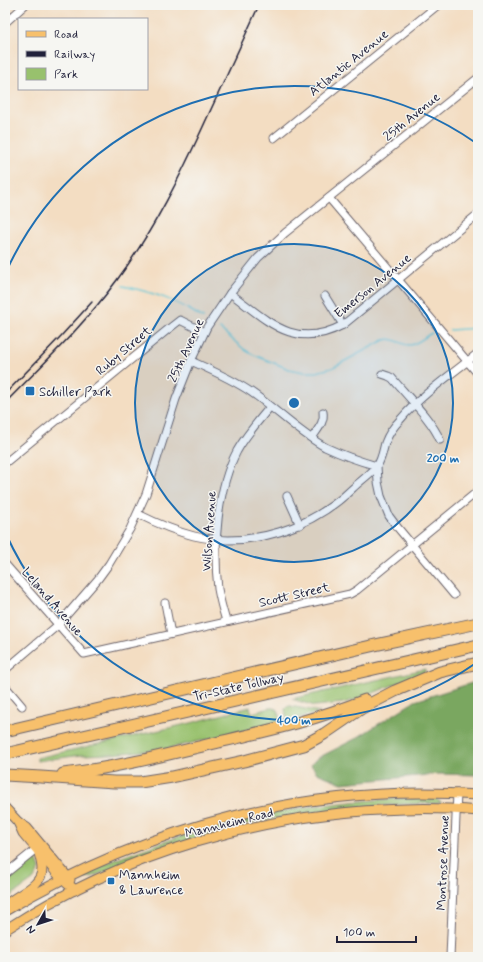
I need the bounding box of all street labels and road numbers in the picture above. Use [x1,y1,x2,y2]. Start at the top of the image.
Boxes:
street label: Atlantic Avenue [306,26,392,100]
street label: 25th Avenue [380,89,444,145]
street label: Emerson Avenue [331,250,415,322]
street label: 25th Avenue [164,316,209,385]
street label: Ruby Street [92,323,156,380]
street label: Wilson Avenue [198,490,221,572]
street label: Leland Avenue [17,564,86,640]
street label: Scott Street [257,579,332,612]
street label: Tri-State Tollway [191,669,286,706]
street label: Mannheim Road [183,804,275,843]
street label: Montrose Avenue [433,815,454,911]

